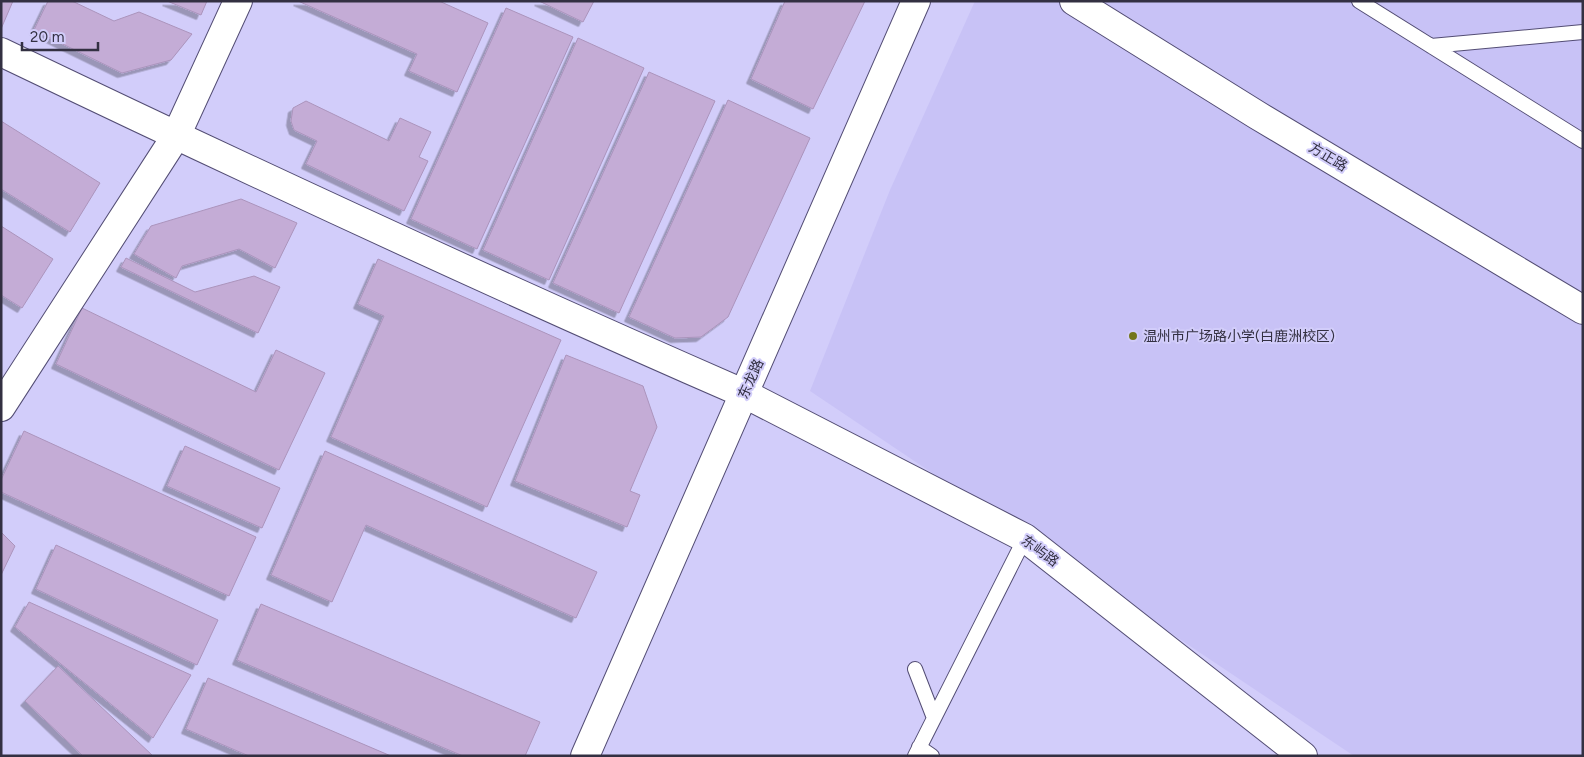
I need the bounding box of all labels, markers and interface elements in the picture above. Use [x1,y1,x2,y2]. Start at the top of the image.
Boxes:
scale bar [22,20,99,52]
text: 20 m [30,28,64,46]
street label: 方正路 [1306,139,1350,175]
place label: 温州市广场路小学(白鹿洲校区) [1143,328,1335,345]
marker: 温州市广场路小学(白鹿洲校区) [1127,330,1139,342]
street label: 东龙路 [735,356,767,402]
street label: 东屿路 [1018,532,1062,570]

